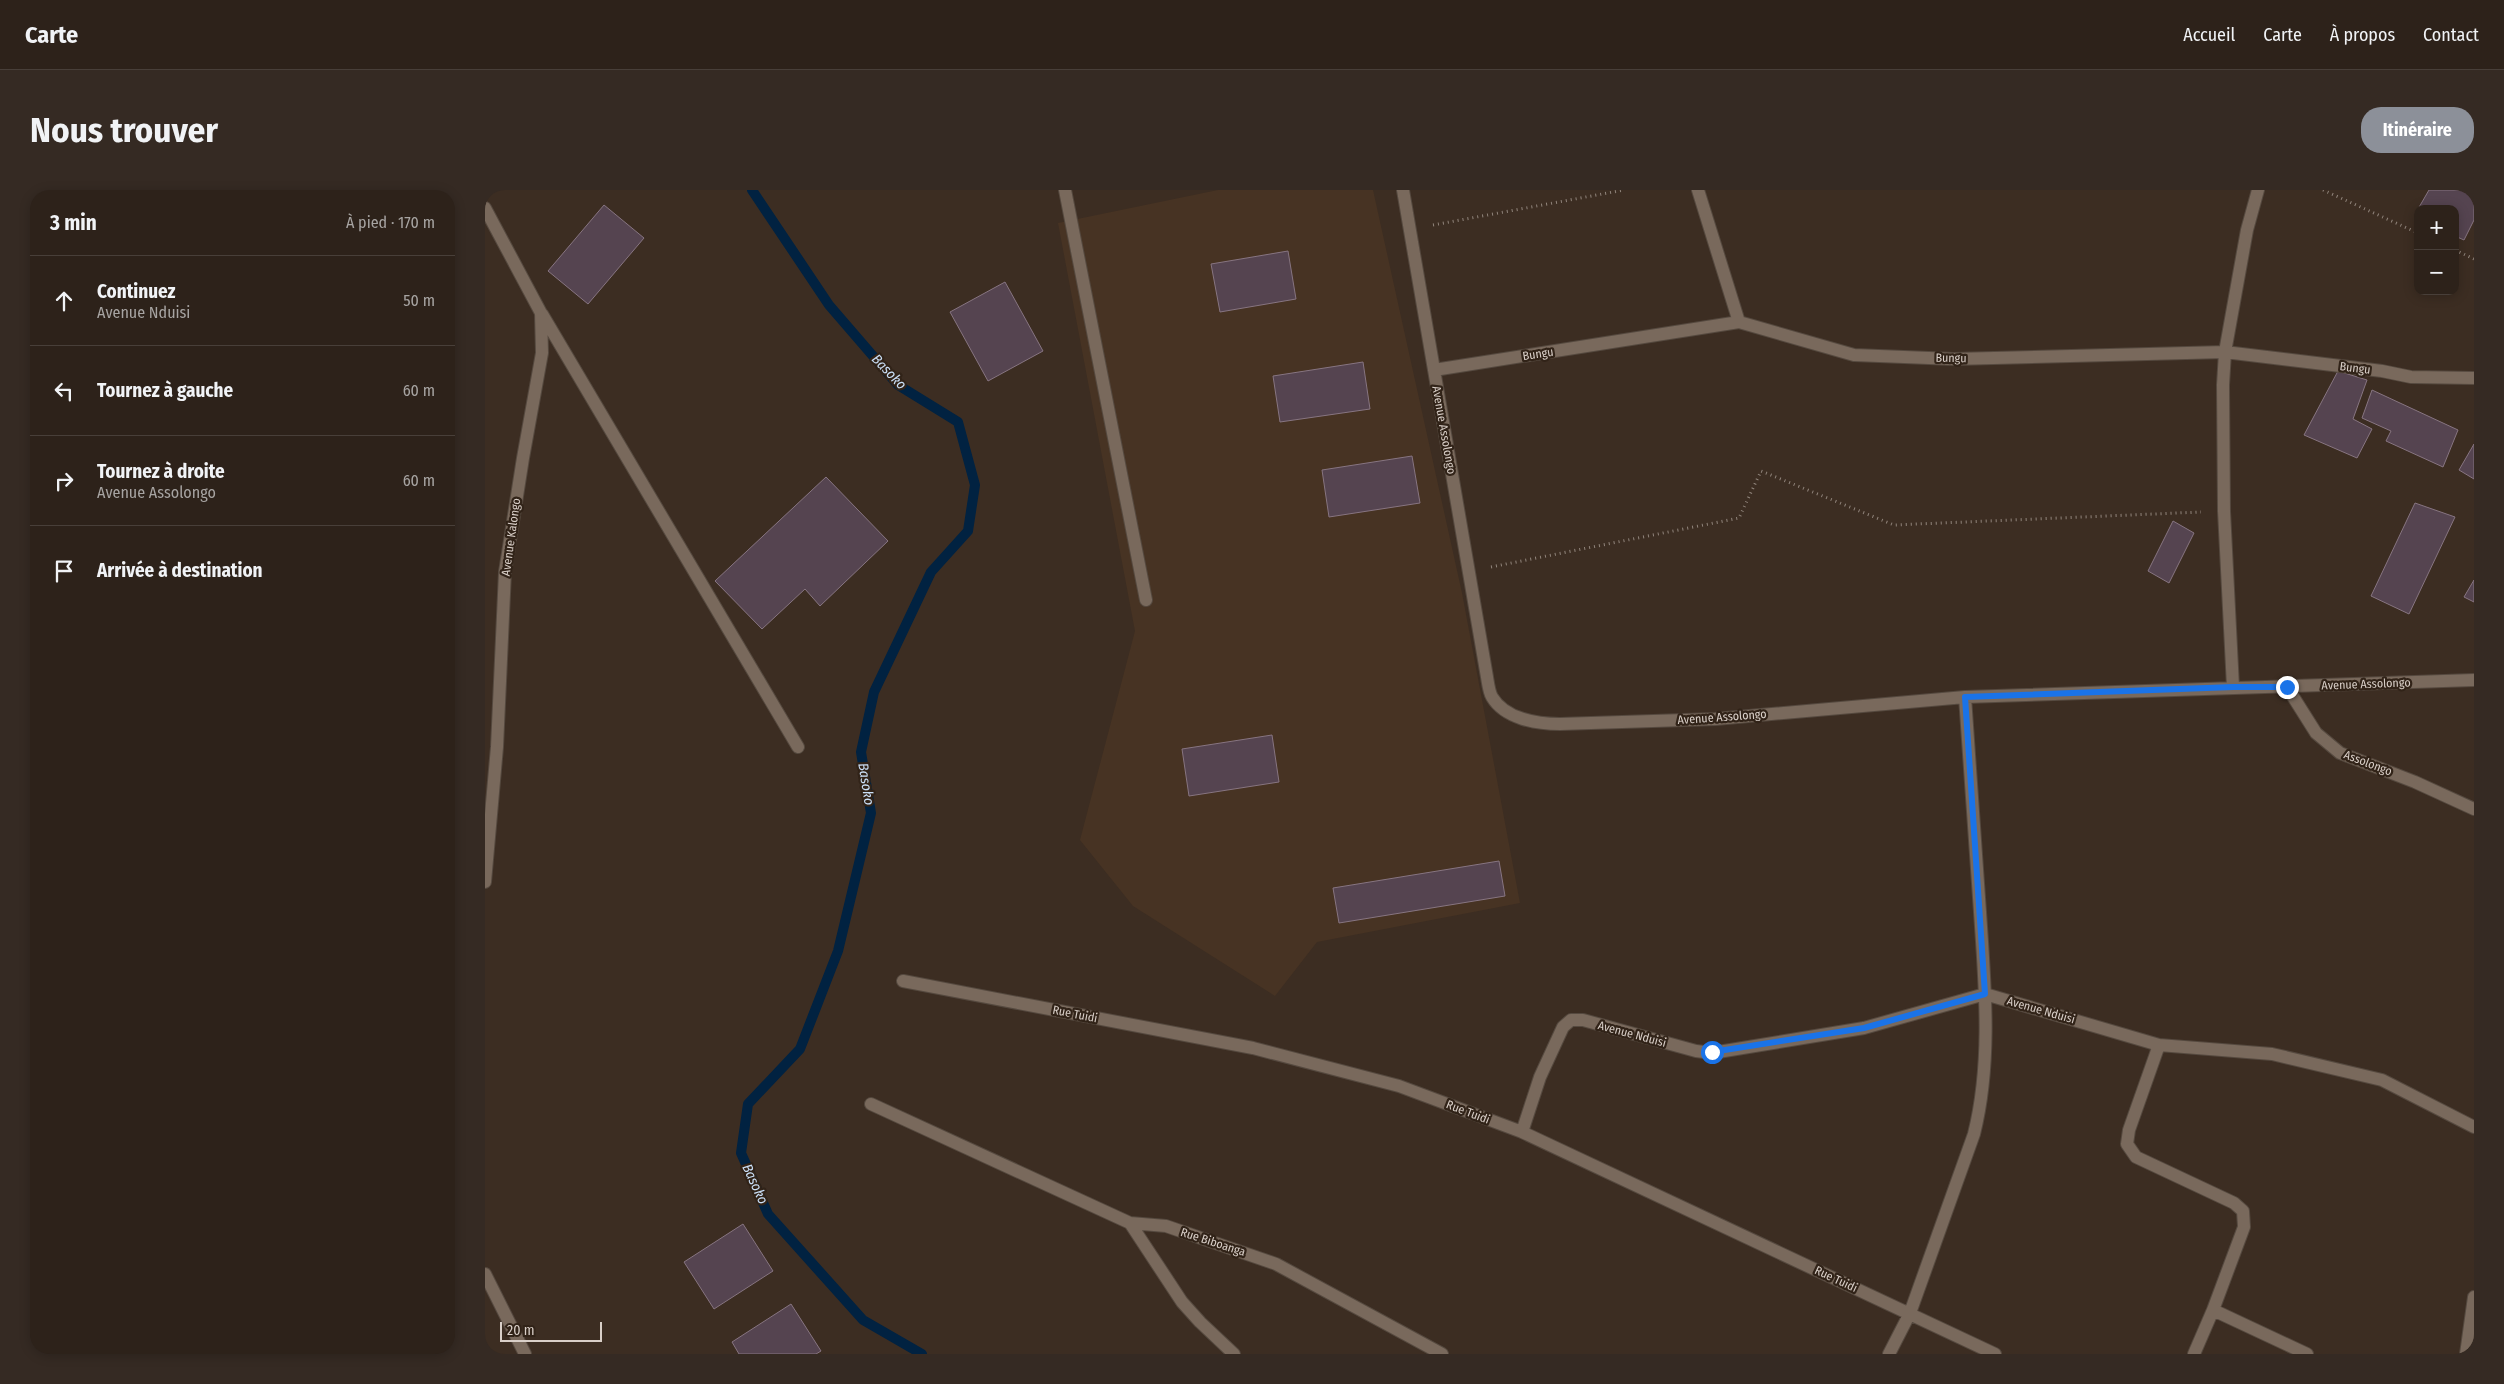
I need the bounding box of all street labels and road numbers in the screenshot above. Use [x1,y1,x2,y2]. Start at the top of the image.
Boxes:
street label: Bungu [1522,345,1554,363]
street label: Bungu [1935,351,1967,365]
street label: Bungu [2339,359,2371,377]
street label: Avenue Assolongo [1429,385,1459,475]
street label: Avenue Kalongo [499,497,523,577]
street label: Avenue Assolongo [2321,675,2411,693]
street label: Avenue Assolongo [1677,707,1767,727]
street label: Assolongo [2342,747,2394,779]
street label: Avenue Nduisi [2005,994,2077,1026]
street label: Rue Tuidi [1051,1003,1099,1025]
street label: Avenue Nduisi [1596,1018,1668,1050]
street label: Rue Tuidi [1444,1097,1492,1127]
street label: Rue Biboanga [1179,1225,1247,1259]
street label: Rue Tuidi [1812,1263,1860,1295]

